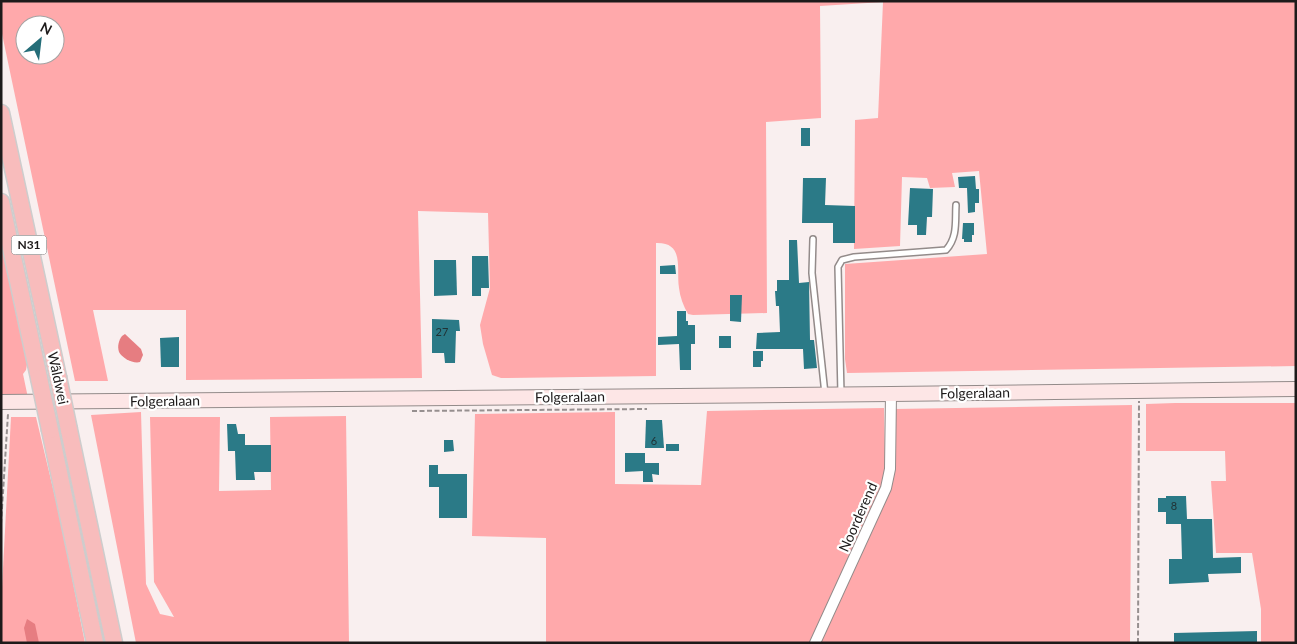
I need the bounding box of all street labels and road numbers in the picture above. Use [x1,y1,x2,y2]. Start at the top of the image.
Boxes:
road number: N31 [12,236,46,254]
street label: Wâldwei [45,350,72,406]
street label: Folgeralaan [940,383,1010,402]
street label: Folgeralaan [535,387,605,406]
street label: Folgeralaan [130,391,200,410]
street label: Noorderend [835,479,880,554]

